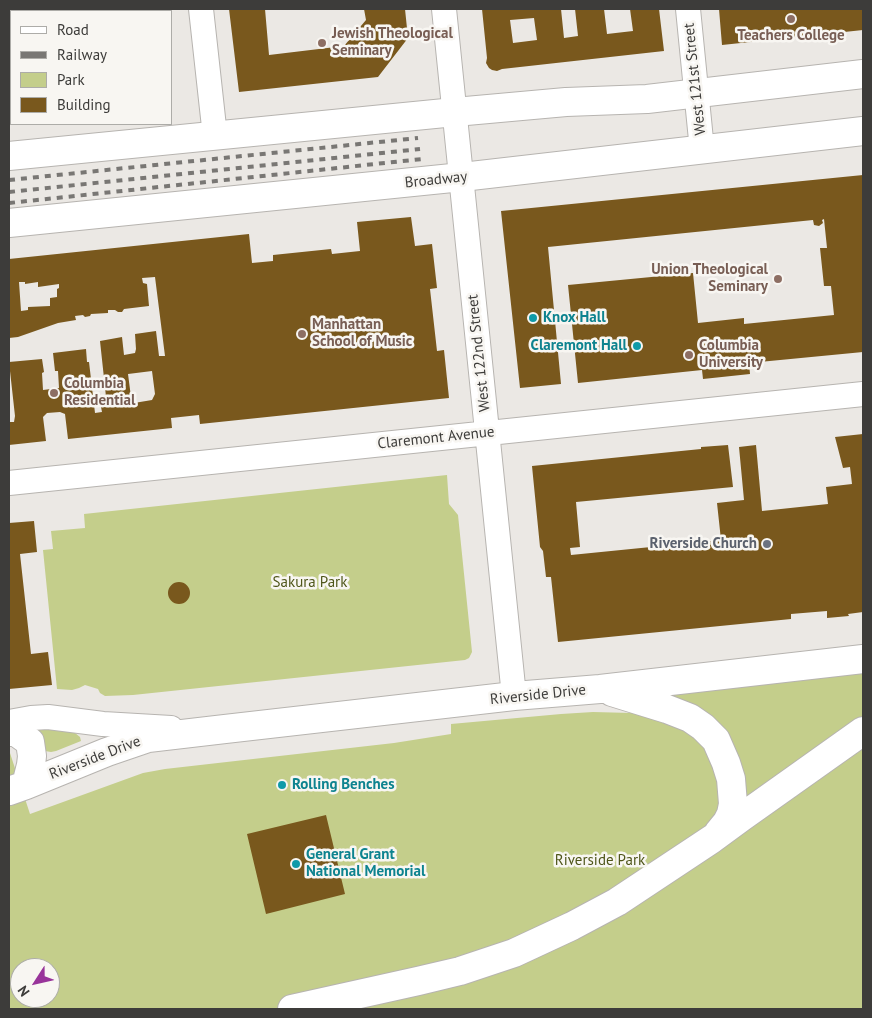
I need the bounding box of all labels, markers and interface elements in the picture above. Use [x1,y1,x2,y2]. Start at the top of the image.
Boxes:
legend [10,10,172,125]
marker: Teachers College [785,13,797,25]
text: Road [57,20,89,39]
street label: West 121st Street [680,22,710,136]
place label: Jewish Theological Seminary [332,25,453,60]
place label: Teachers College [737,27,845,45]
marker: Jewish Theological Seminary [316,37,328,49]
text: Railway [57,45,107,64]
text: Park [57,70,85,89]
text: Building [57,95,111,114]
street label: Broadway [404,168,468,192]
place label: Union Theological Seminary [651,261,768,296]
marker: Union Theological Seminary [772,273,784,285]
street label: West 122nd Street [464,293,494,413]
place label: Knox Hall [543,309,606,327]
marker: Knox Hall [527,312,539,324]
place label: Manhattan School of Music [312,316,412,351]
marker: Manhattan School of Music [296,328,308,340]
place label: Claremont Hall [531,337,627,355]
place label: Columbia University [699,337,763,372]
marker: Claremont Hall [631,340,643,352]
marker: Columbia University [683,349,695,361]
place label: Columbia Residential [64,375,135,410]
marker: Columbia Residential [48,387,60,399]
street label: Claremont Avenue [377,423,495,453]
place label: Riverside Church [650,535,757,553]
marker: Riverside Church [761,538,773,550]
park label: Sakura Park [273,574,347,592]
street label: Riverside Drive [489,681,587,709]
street label: Riverside Drive [47,732,143,784]
place label: Rolling Benches [292,776,395,794]
marker: Rolling Benches [276,779,288,791]
place label: General Grant National Memorial [306,846,425,881]
park label: Riverside Park [555,852,645,870]
marker: General Grant National Memorial [290,858,302,870]
north arrow [10,958,60,1008]
text: N [14,982,34,1000]

